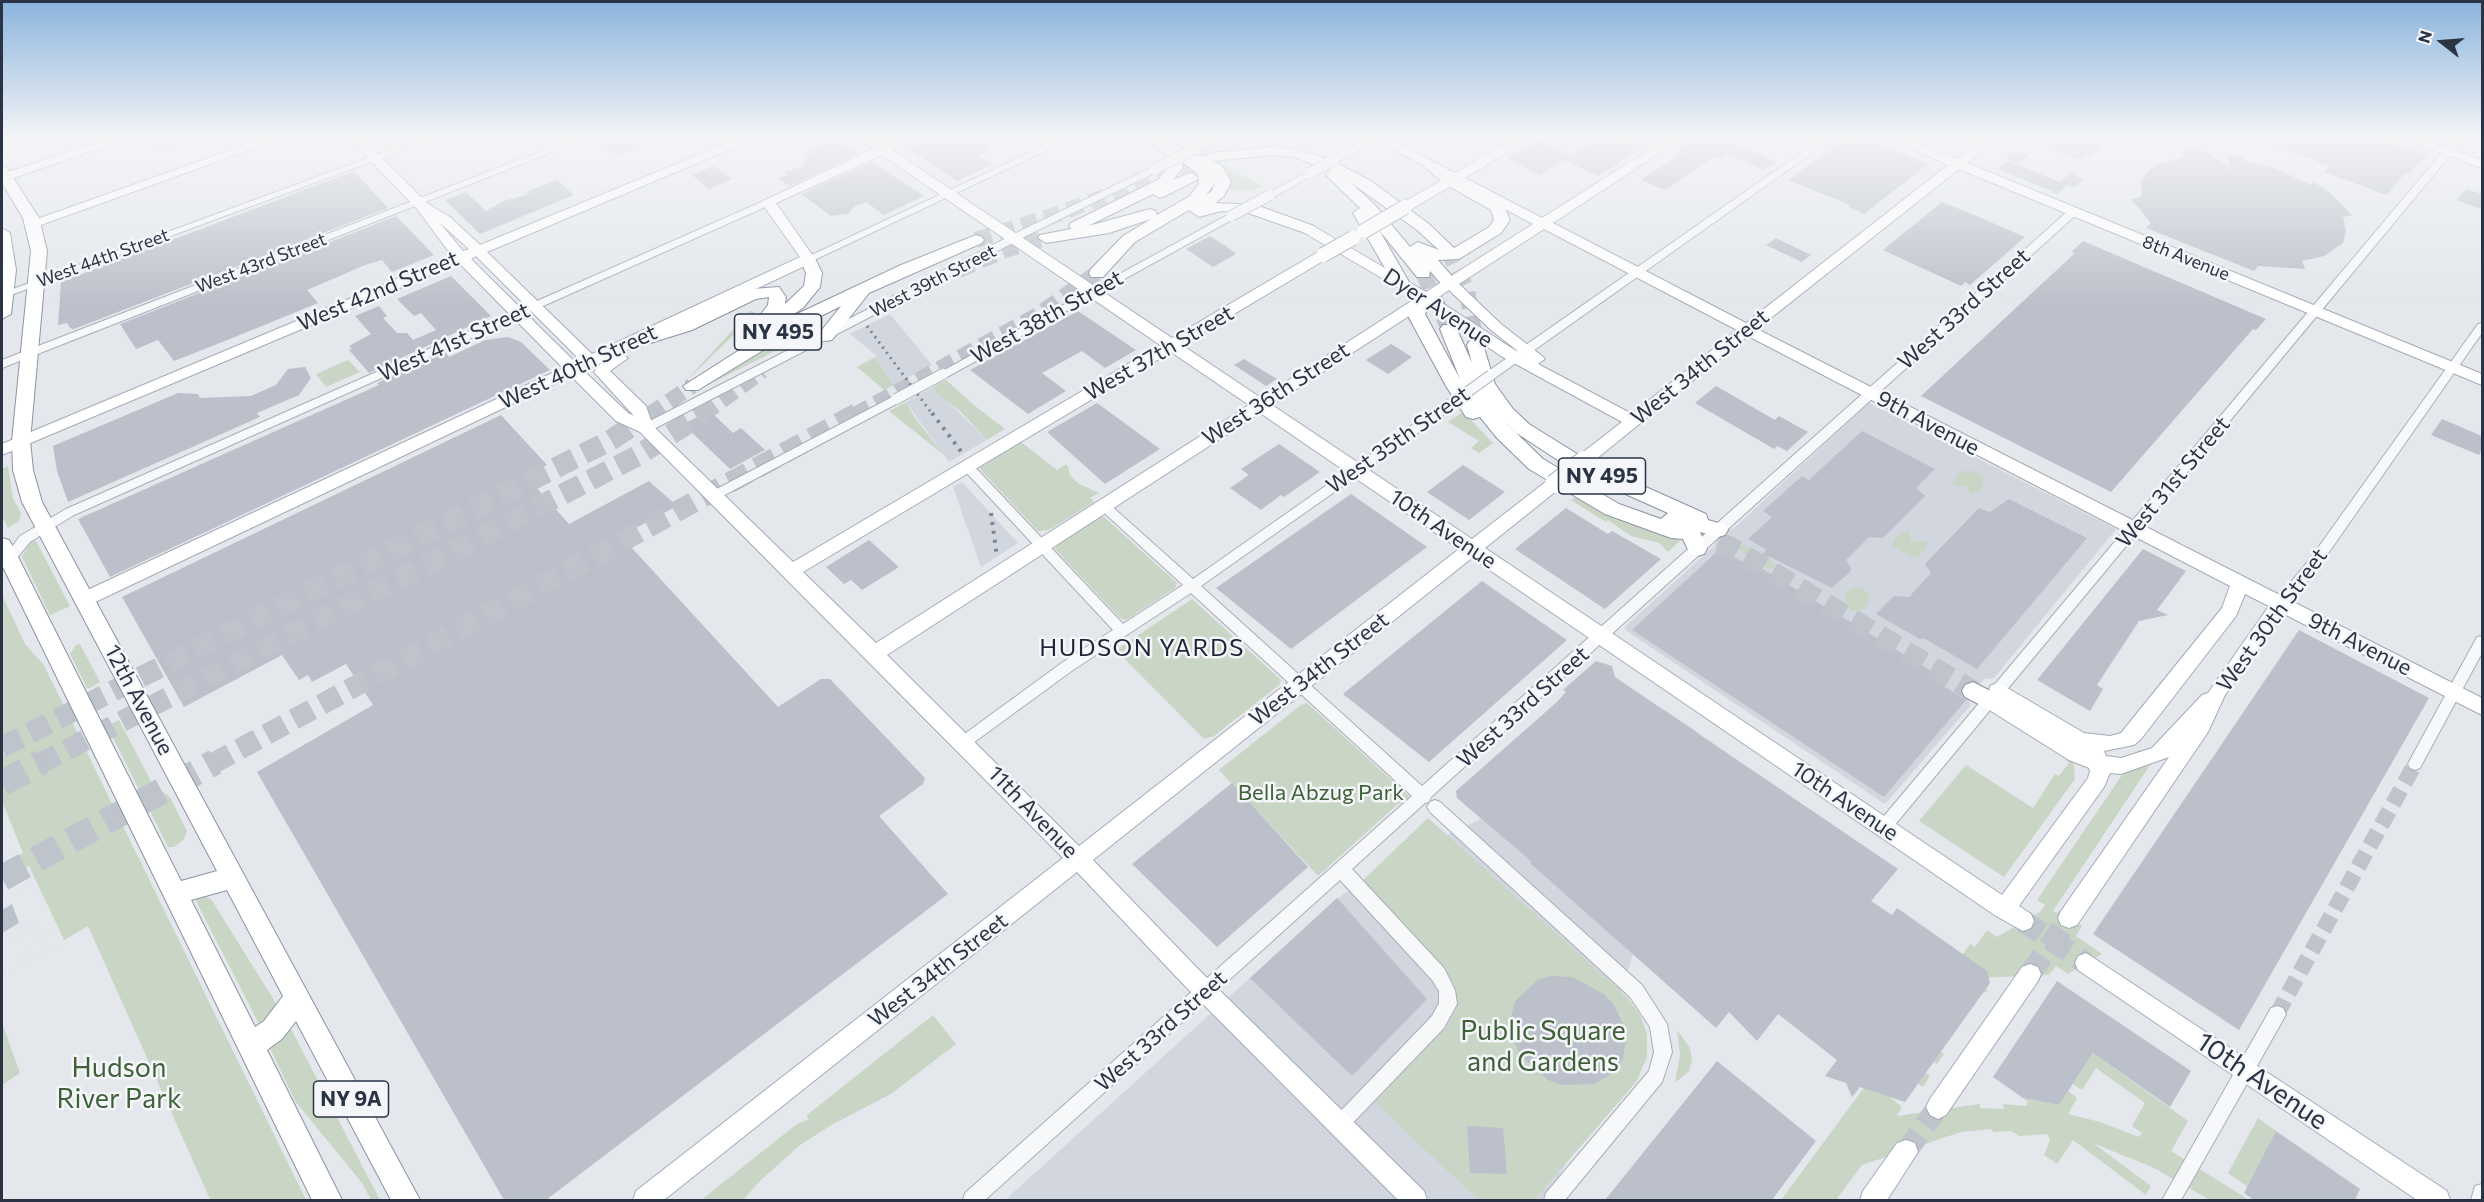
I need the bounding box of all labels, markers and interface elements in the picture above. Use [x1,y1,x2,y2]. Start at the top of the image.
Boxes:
north arrow [2412,12,2472,72]
text: N [2413,28,2435,45]
street label: West 44th Street [34,224,172,292]
street label: West 43rd Street [193,228,329,298]
street label: 8th Avenue [2139,231,2233,285]
street label: West 39th Street [866,240,1000,322]
street label: West 33rd Street [1893,243,2035,375]
street label: West 42nd Street [293,245,463,337]
street label: Dyer Avenue [1378,263,1498,353]
street label: West 38th Street [966,264,1128,370]
street label: West 41st Street [374,297,534,387]
street label: West 37th Street [1080,300,1238,406]
street label: West 34th Street [1626,303,1774,431]
road number: NY 495 [734,314,822,350]
street label: West 40th Street [495,319,661,415]
street label: West 36th Street [1198,337,1354,451]
street label: West 35th Street [1321,381,1475,499]
street label: 9th Avenue [1872,385,1984,461]
street label: West 31st Street [2110,411,2236,553]
road number: NY 495 [1558,458,1646,494]
street label: 10th Avenue [1385,484,1501,574]
street label: West 30th Street [2211,543,2333,697]
street label: West 34th Street [1244,606,1394,732]
street label: 9th Avenue [2304,607,2416,681]
district label: HUDSON YARDS [1039,634,1245,662]
street label: 12th Avenue [99,640,179,760]
street label: West 33rd Street [1452,641,1594,773]
street label: 10th Avenue [1787,756,1903,846]
street label: 11th Avenue [983,760,1083,864]
park label: Bella Abzug Park [1238,780,1404,806]
street label: West 34th Street [863,907,1013,1033]
street label: West 33rd Street [1090,965,1232,1097]
park label: Public Square and Gardens [1460,1015,1626,1078]
street label: 10th Avenue [2190,1025,2334,1137]
park label: Hudson River Park [56,1052,182,1115]
road number: NY 9A [314,1081,388,1117]

